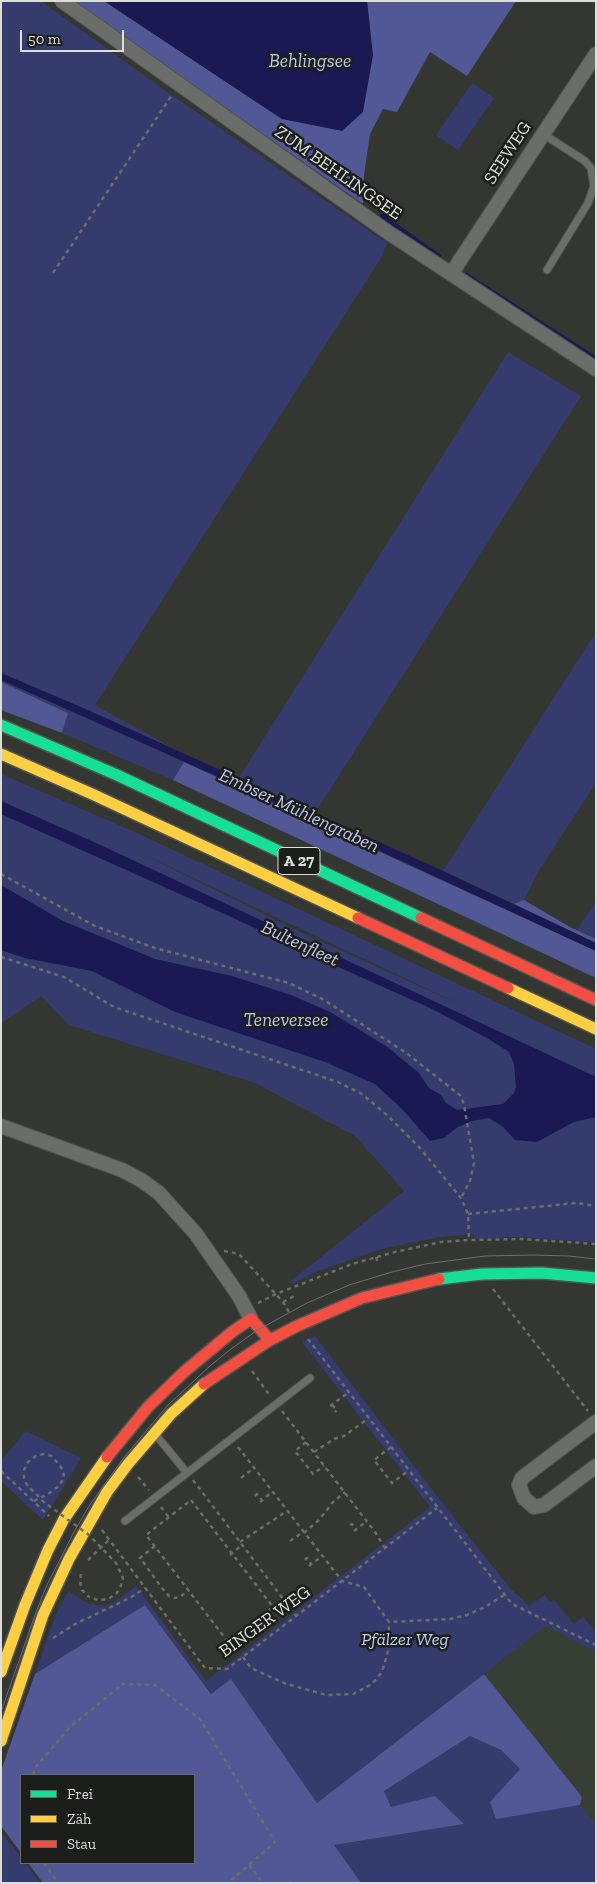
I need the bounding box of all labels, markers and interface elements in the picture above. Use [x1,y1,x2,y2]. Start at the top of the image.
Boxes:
scale bar [22,20,126,52]
text: 50 m [28,30,61,48]
water label: Behlingsee [269,51,351,73]
street label: SEEWEG [480,118,536,188]
street label: ZUM BEHLINGSEE [270,121,406,225]
water label: Embser Mühlengraben [215,764,383,858]
road number: A 27 [278,848,320,874]
water label: Bultenfleet [257,916,343,972]
water label: Teneversee [244,1010,328,1032]
street label: BINGER WEG [215,1582,315,1662]
park label: Pfälzer Weg [361,1629,449,1651]
legend [20,1774,195,1864]
text: Frei [67,1785,93,1803]
text: Zäh [67,1810,91,1828]
text: Stau [67,1835,96,1853]

